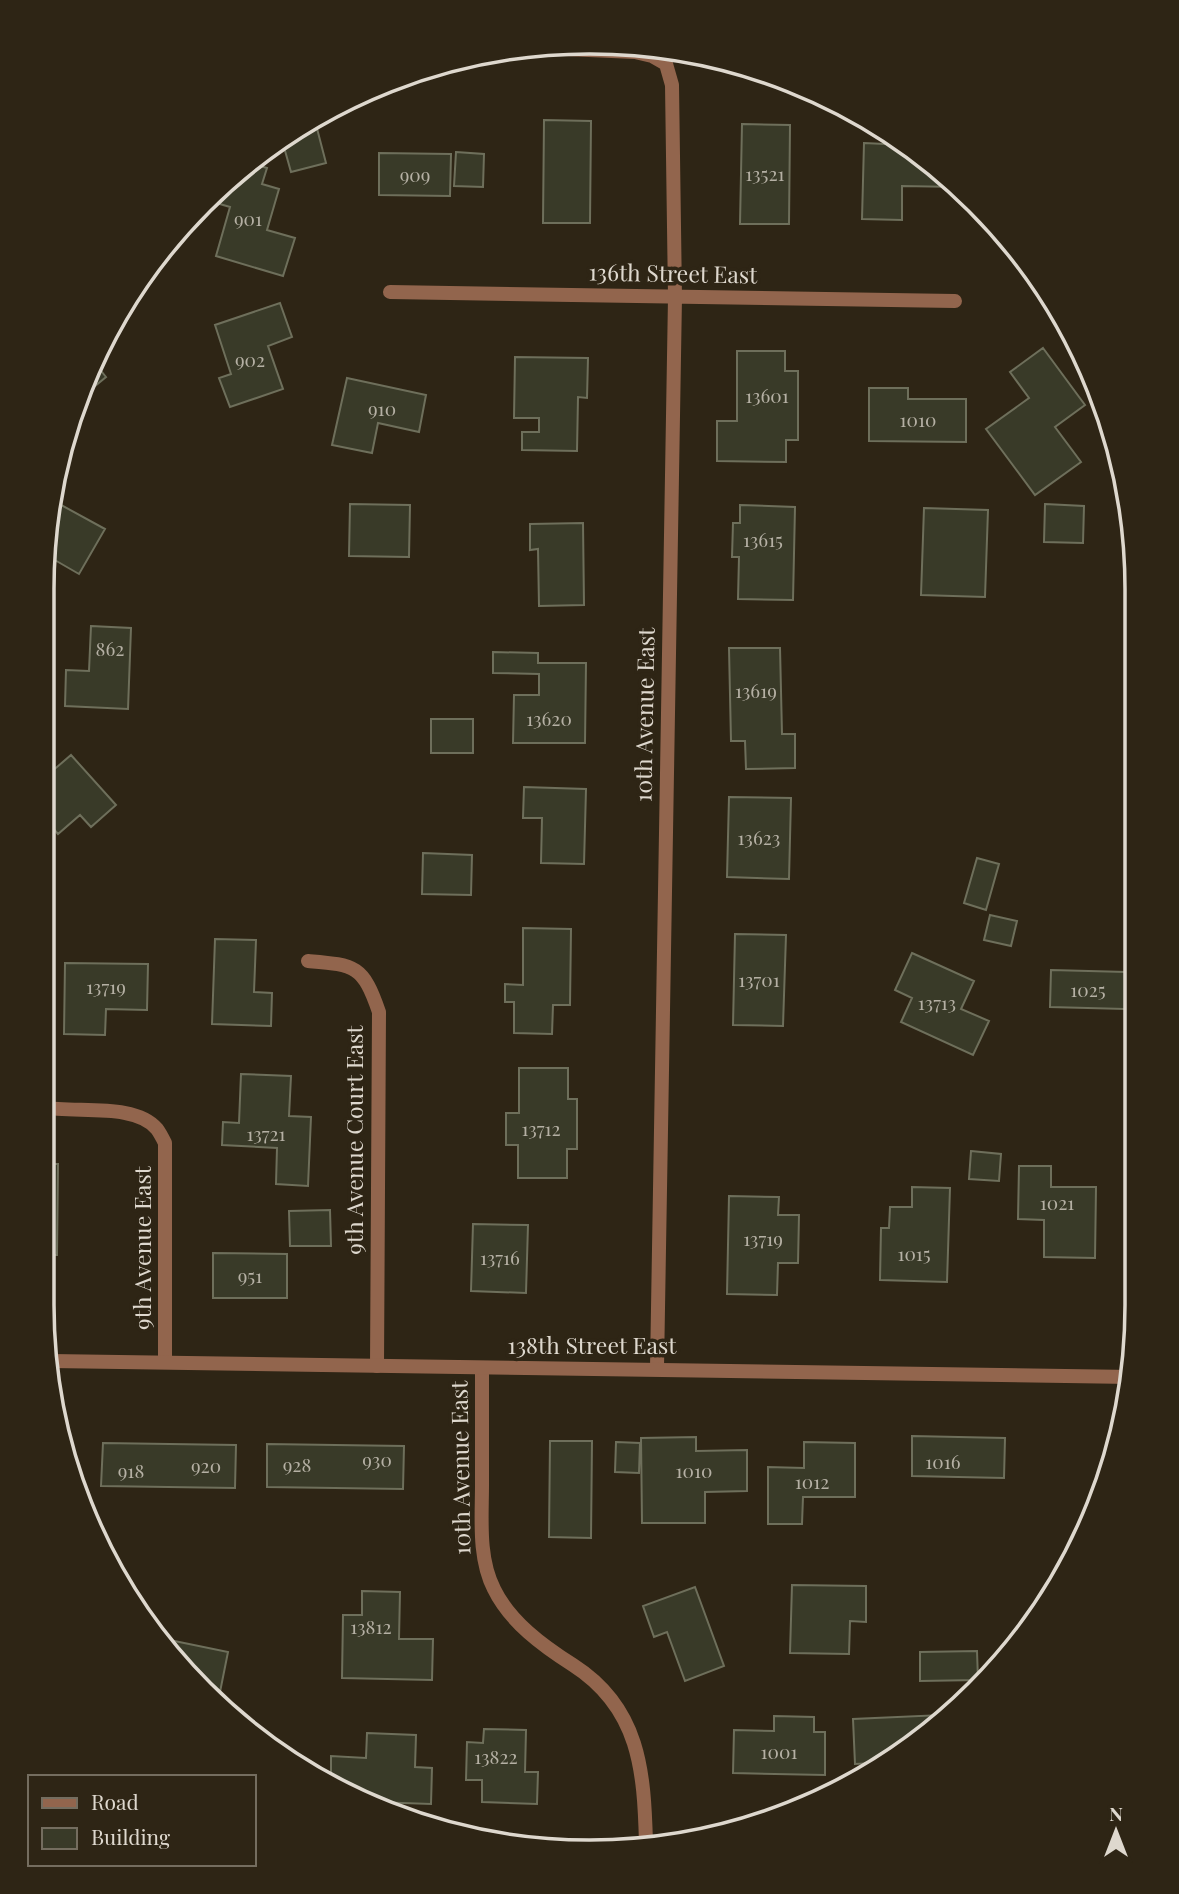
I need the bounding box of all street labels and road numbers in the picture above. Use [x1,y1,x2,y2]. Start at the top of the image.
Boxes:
street label: 136th Street East [588,256,759,289]
street label: 10th Avenue East [626,627,661,802]
street label: 9th Avenue Court East [338,1024,369,1255]
street label: 9th Avenue East [126,1165,157,1330]
street label: 138th Street East [508,1329,677,1360]
street label: 10th Avenue East [442,1380,477,1556]

